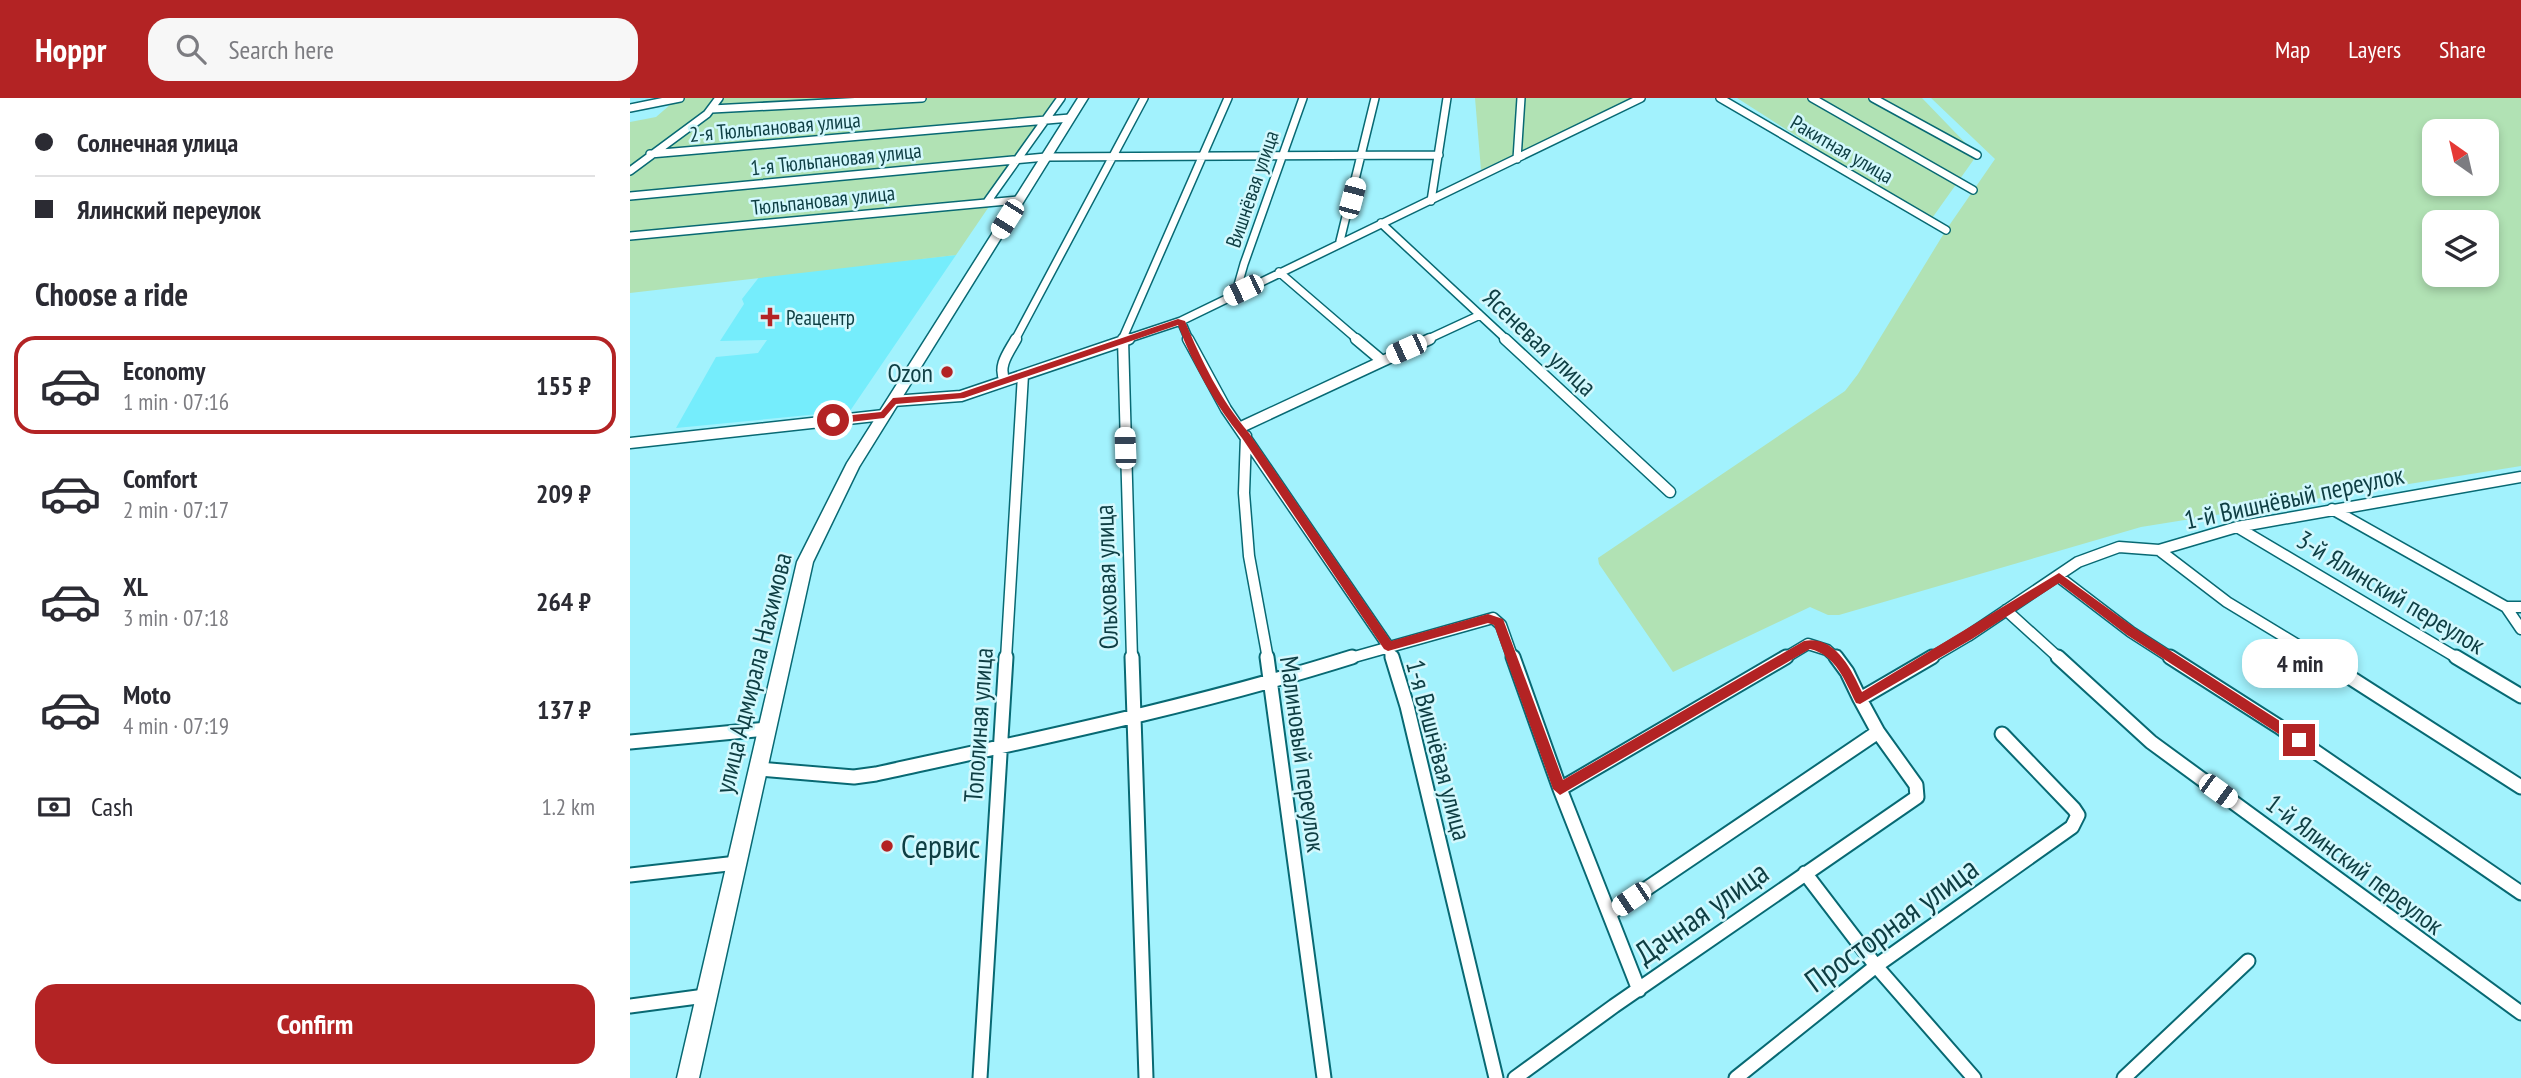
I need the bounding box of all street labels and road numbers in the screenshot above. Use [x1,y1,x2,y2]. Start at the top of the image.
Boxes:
street label: 2-я Тюльпановая улица [688,106,862,148]
street label: Ракитная улица [1786,109,1898,189]
street label: Вишнёвая улица [1219,127,1285,251]
street label: 1-я Тюльпановая улица [749,137,923,181]
street label: Тюльпановая улица [750,179,896,221]
street label: Ясеневая улица [1476,281,1604,403]
street label: 1-й Вишнёвый переулок [2181,458,2407,536]
street label: Ольховая улица [1087,504,1125,650]
street label: 3-й Ялинский переулок [2291,523,2491,661]
street label: улица Адмирала Нахимова [707,549,799,797]
street label: Тополиная улица [956,647,1000,803]
street label: Малиновый переулок [1273,654,1333,854]
street label: 1-я Вишнёвая улица [1399,656,1479,844]
street label: 1-й Ялинский переулок [2260,786,2450,942]
street label: Просторная улица [1796,847,1986,1001]
street label: Дачная улица [1626,851,1776,973]

